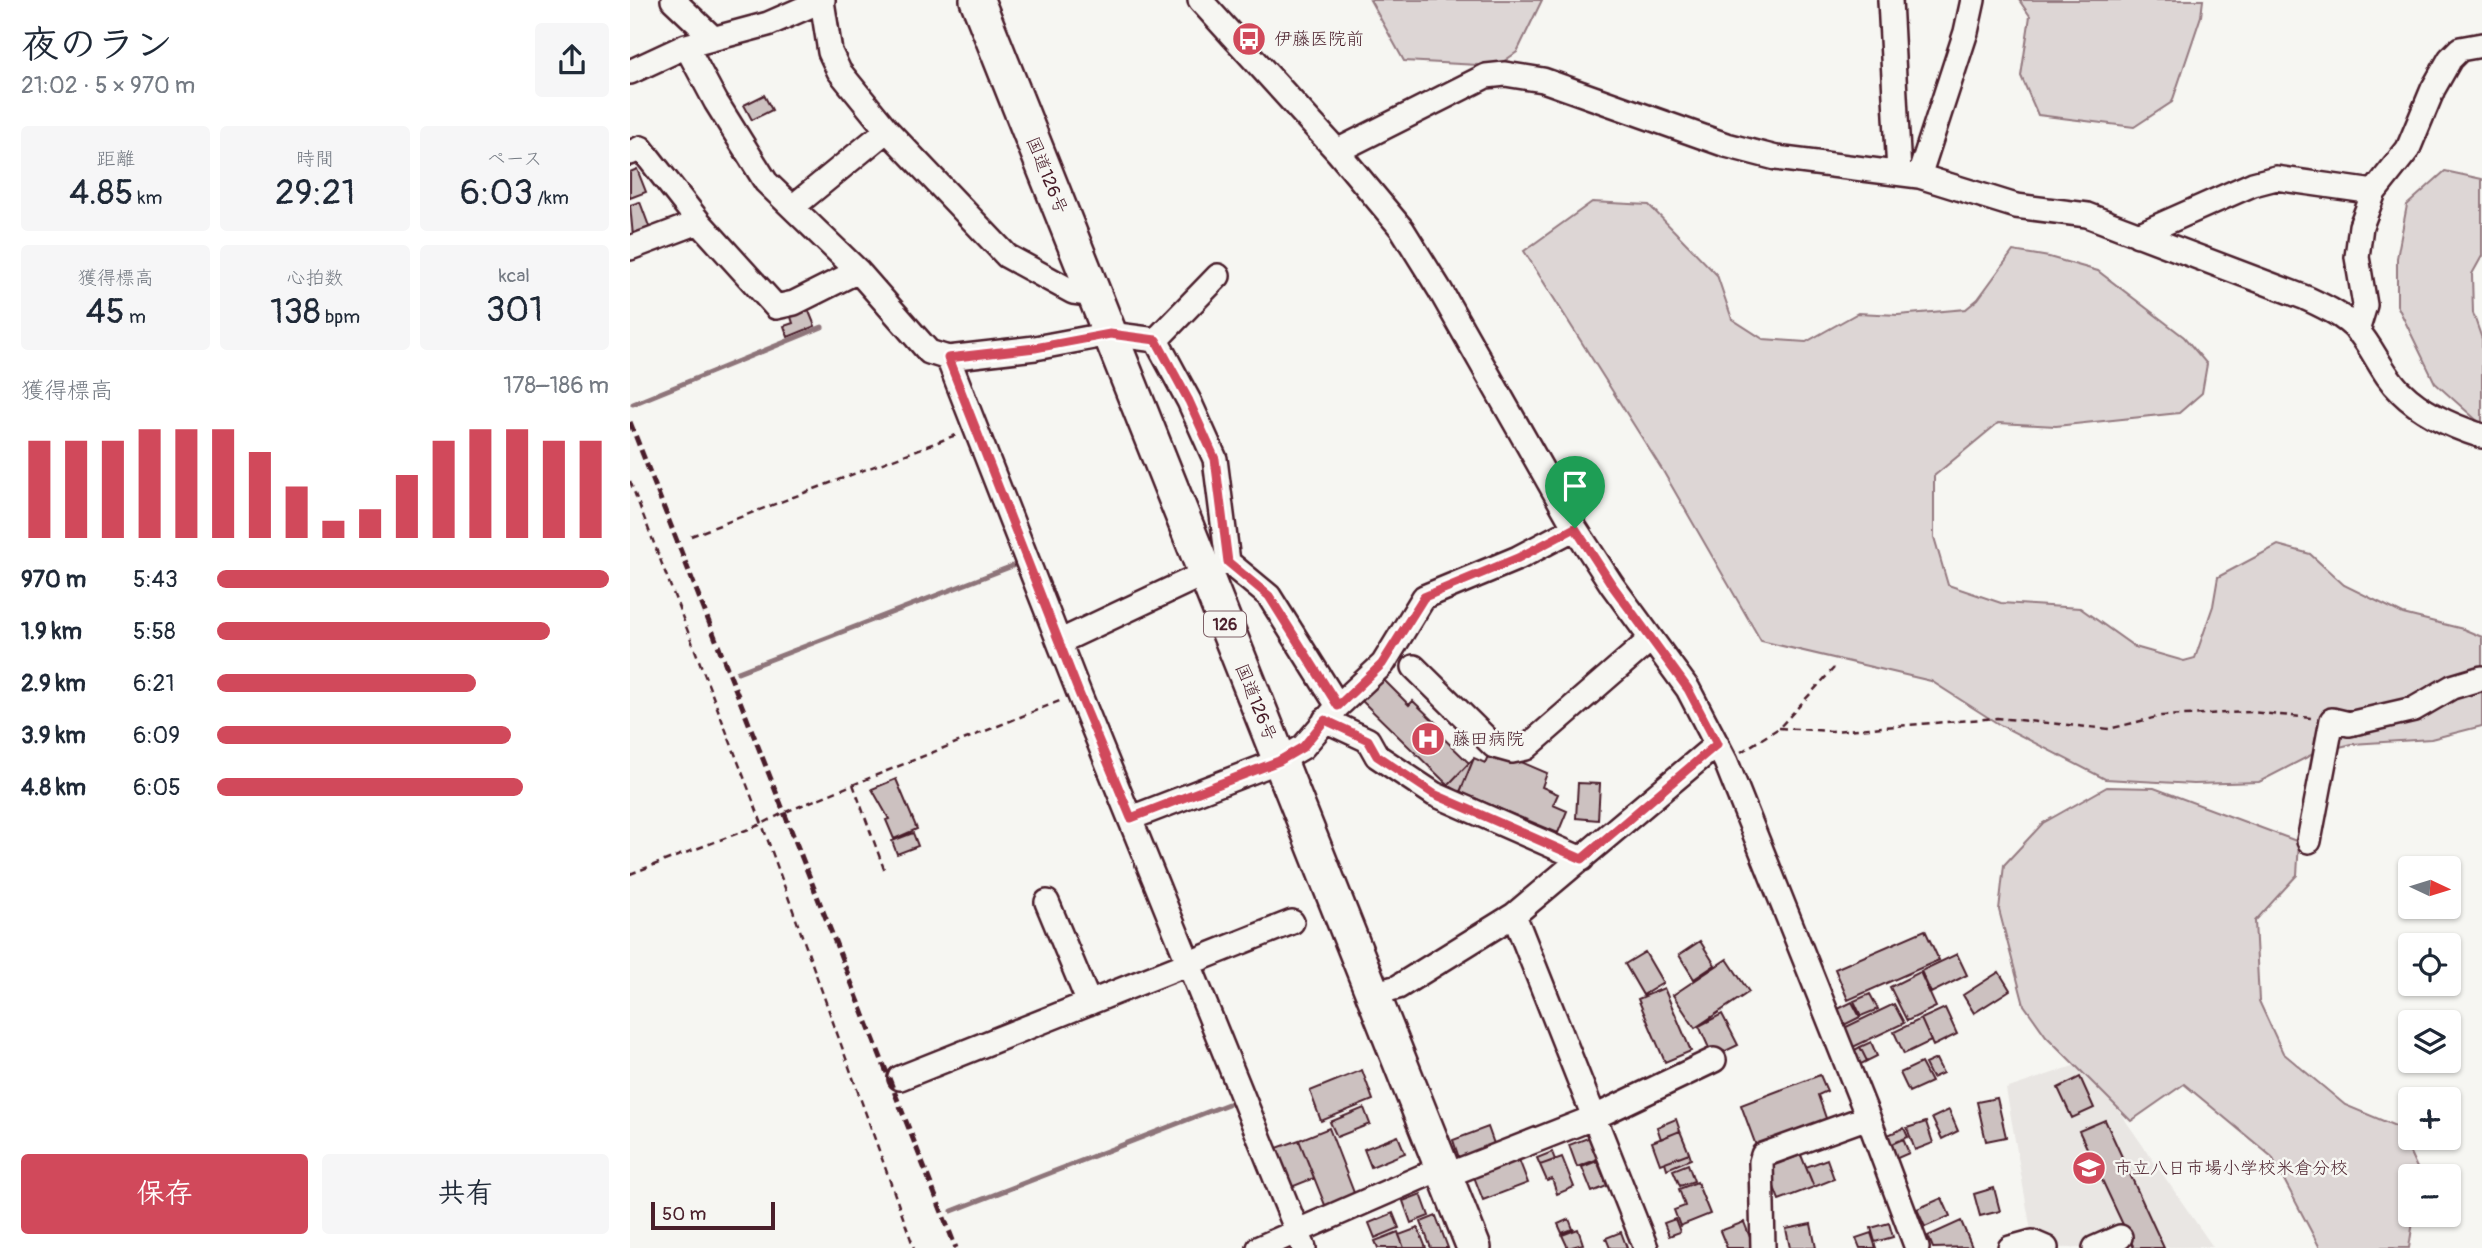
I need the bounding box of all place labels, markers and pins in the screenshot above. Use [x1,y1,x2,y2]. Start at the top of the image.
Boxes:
bus stop icon: 伊藤医院前 [1230,20,1268,58]
place label: 伊藤医院前 [1274,28,1364,51]
pin [1545,456,1605,528]
hospital icon: 藤田病院 [1409,720,1447,758]
place label: 藤田病院 [1452,728,1524,751]
school or university icon: 市立八日市場小学校米倉分校 [2070,1149,2108,1187]
place label: 市立八日市場小学校米倉分校 [2114,1157,2348,1180]

